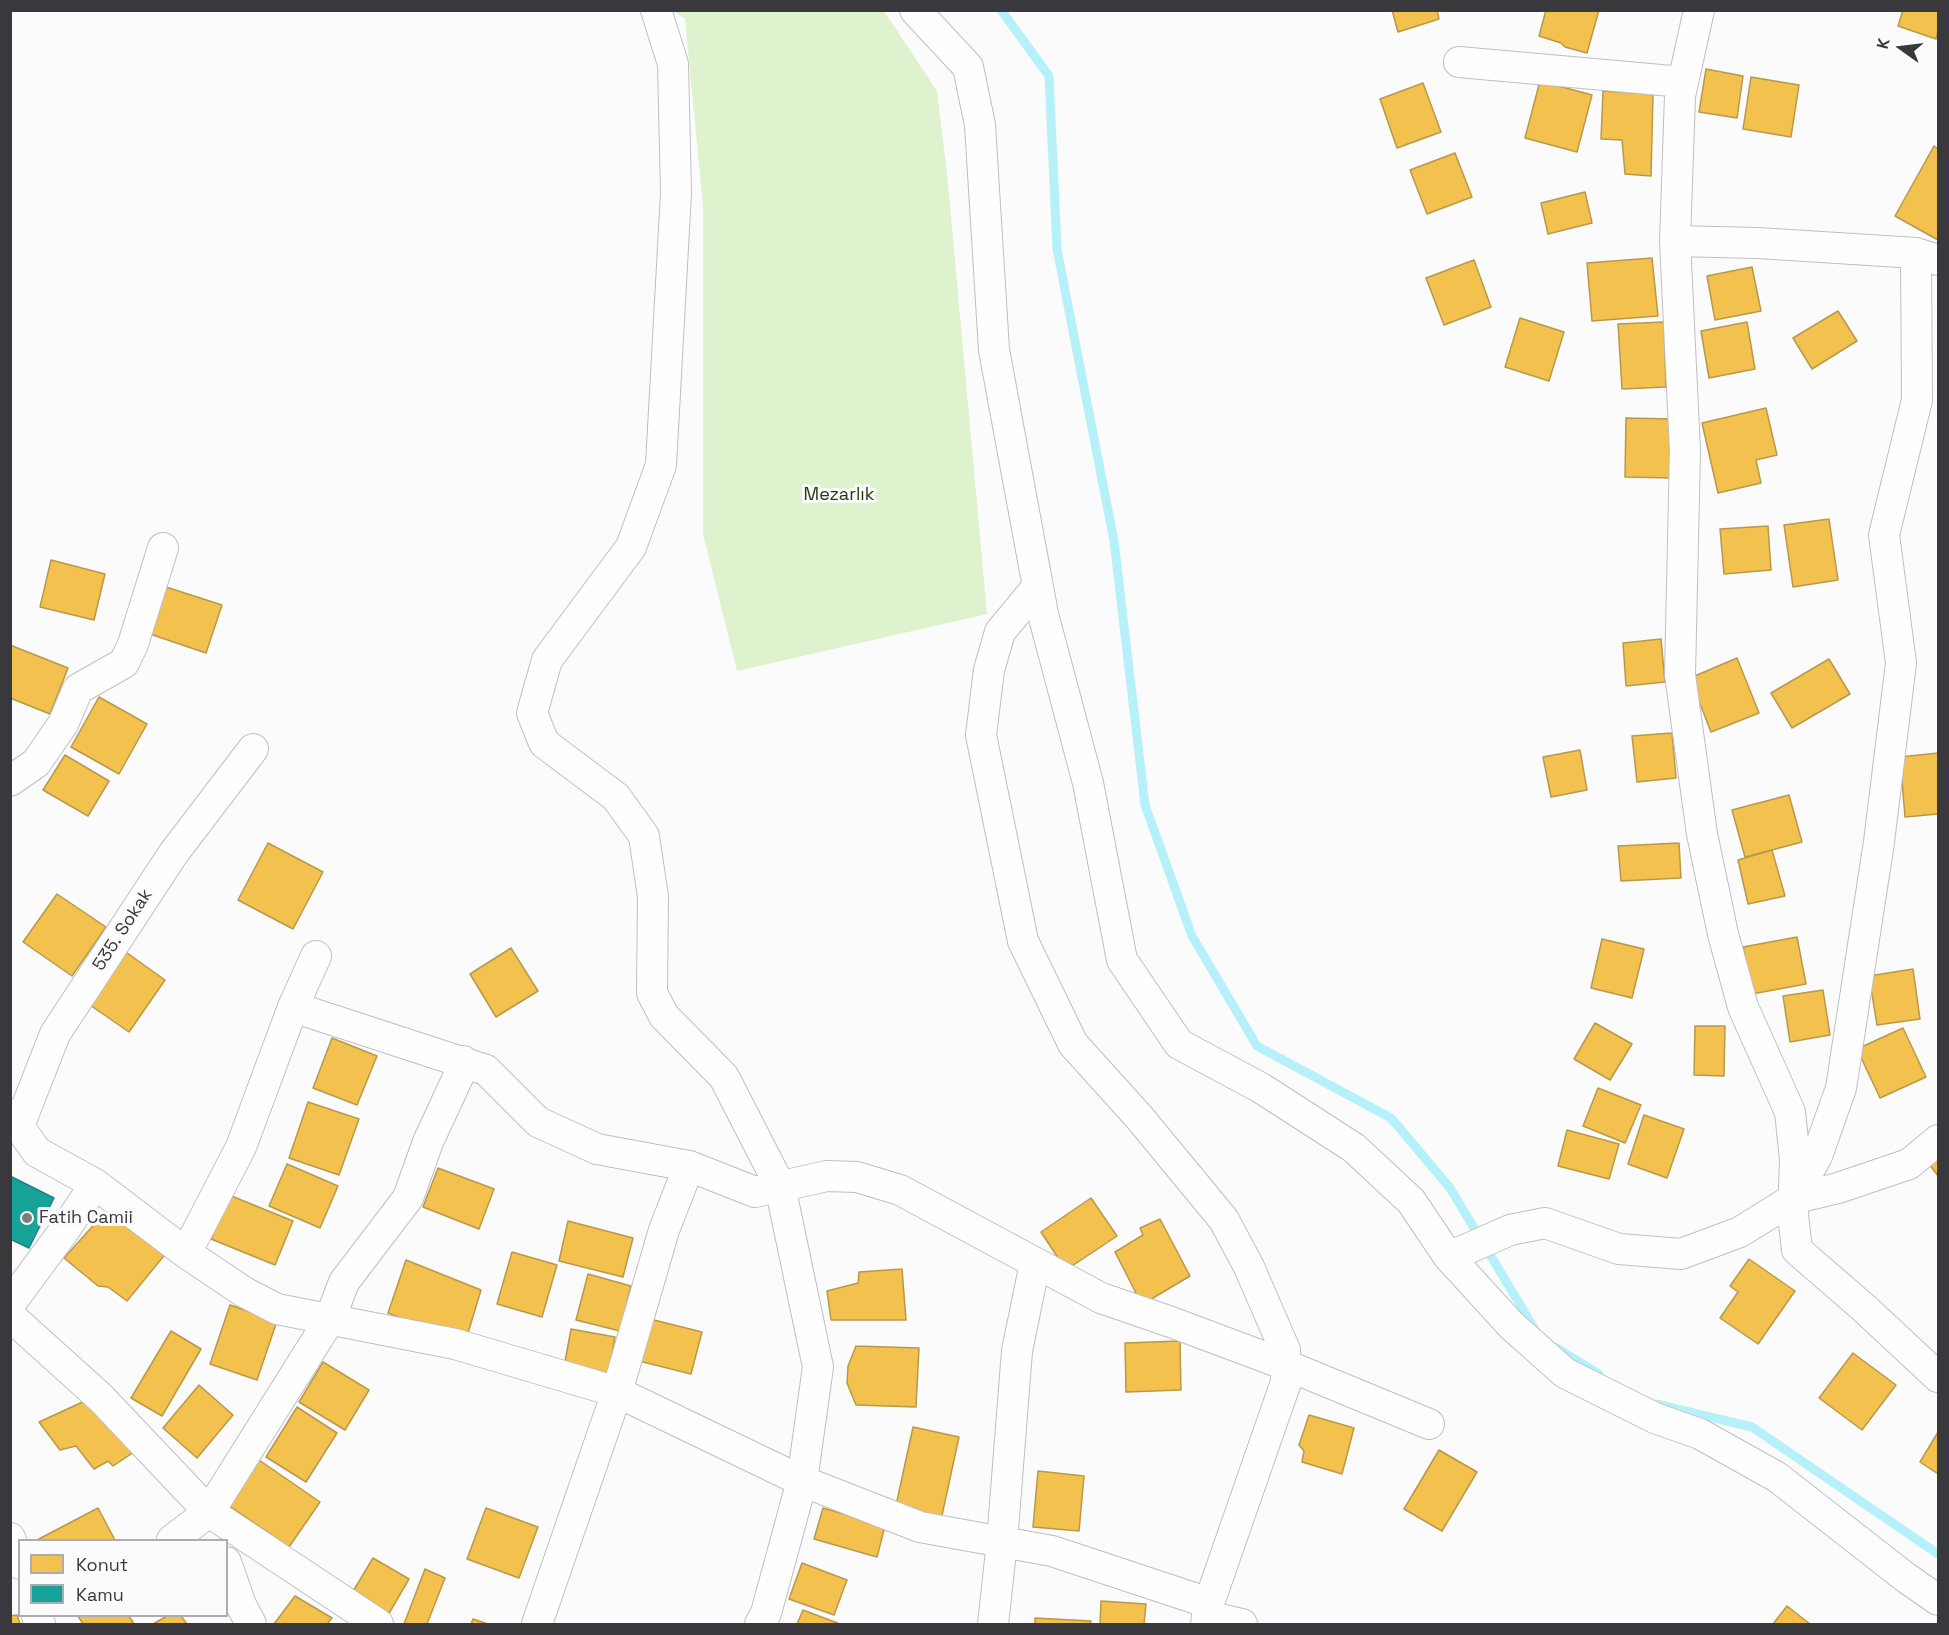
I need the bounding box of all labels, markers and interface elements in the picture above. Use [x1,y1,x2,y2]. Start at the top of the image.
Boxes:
north arrow [1871,18,1931,78]
text: K [1872,36,1894,51]
park label: Mezarlık [804,484,874,506]
street label: 535. Sokak [89,885,157,975]
place label: Fatih Camii [39,1207,133,1229]
marker: Fatih Camii [20,1211,34,1225]
legend [18,1539,228,1617]
text: Konut [76,1553,128,1576]
text: Kamu [76,1583,124,1606]

